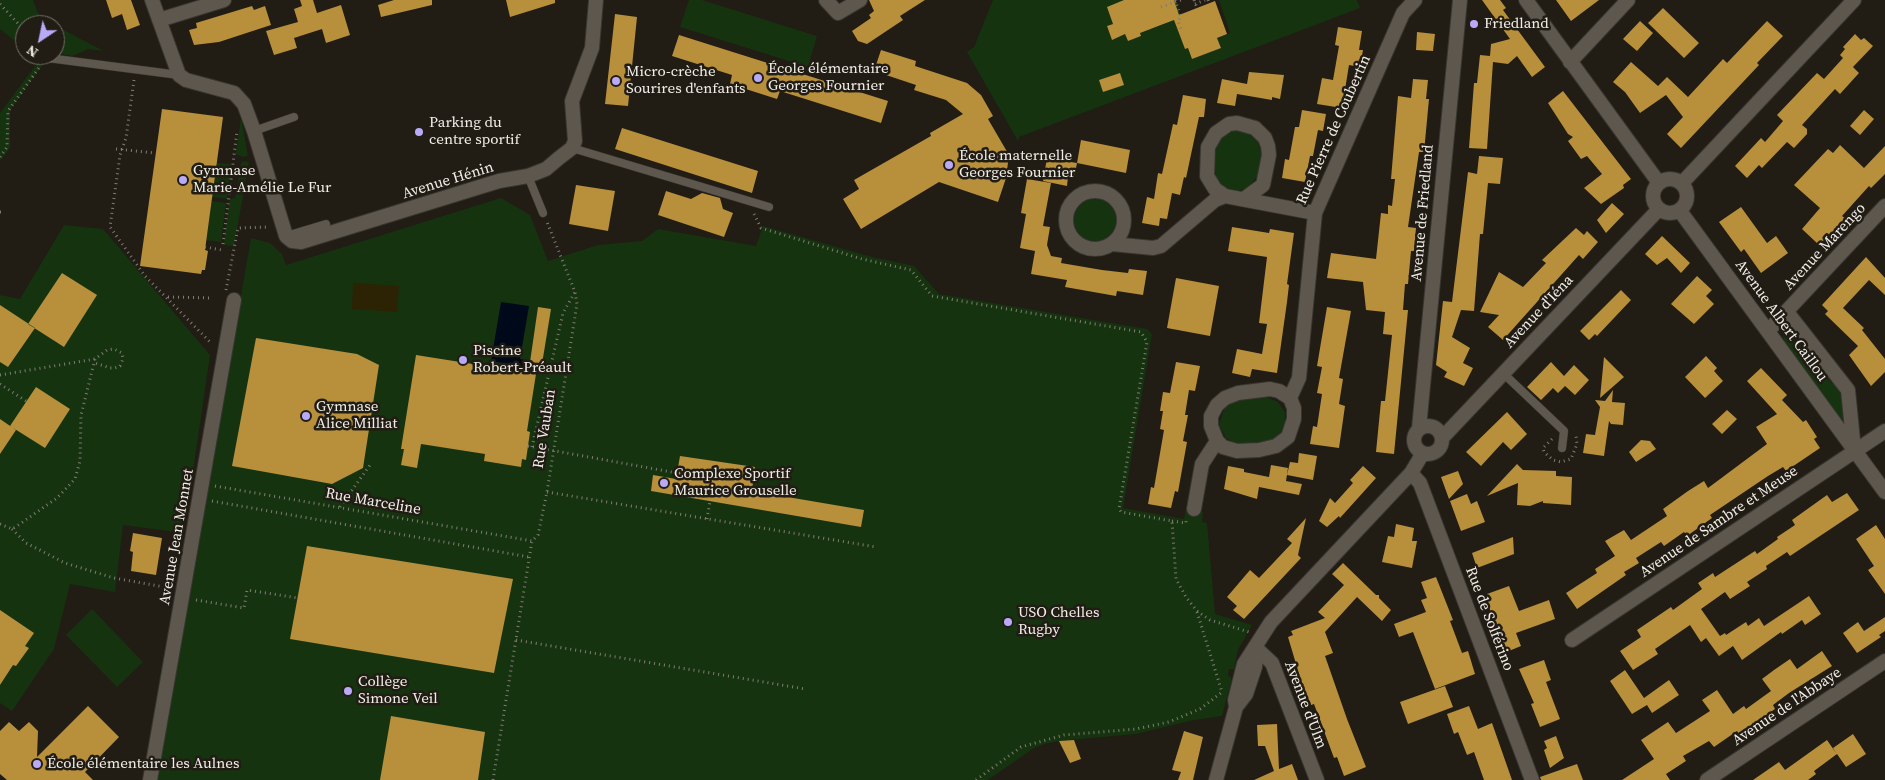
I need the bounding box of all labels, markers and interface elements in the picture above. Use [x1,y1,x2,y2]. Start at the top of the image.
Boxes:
north arrow [15,15,65,65]
place label: Friedland [1484,15,1549,33]
marker: Friedland [1468,18,1480,30]
text: N [22,40,42,63]
street label: Rue Pierre de Coubertin [1293,53,1375,207]
place label: École élémentaire Georges Fournier [768,60,889,95]
place label: Micro-crèche Sourires d'enfants [626,63,746,98]
marker: École élémentaire Georges Fournier [752,72,764,84]
marker: Micro-crèche Sourires d'enfants [610,75,622,87]
place label: Parking du centre sportif [429,114,520,149]
marker: Parking du centre sportif [413,126,425,138]
street label: Avenue de Friedland [1408,144,1438,282]
place label: École maternelle Georges Fournier [959,147,1075,182]
street label: Avenue Hénin [400,159,496,203]
marker: École maternelle Georges Fournier [943,159,955,171]
place label: Gymnase Marie-Amélie Le Fur [193,162,331,197]
marker: Gymnase Marie-Amélie Le Fur [177,174,189,186]
street label: Avenue Marengo [1780,200,1870,294]
street label: Avenue Albert Caillou [1731,257,1831,385]
street label: Avenue d'Iéna [1501,272,1577,352]
place label: Piscine Robert-Préault [473,342,571,377]
marker: Piscine Robert-Préault [457,354,469,366]
street label: Rue Vauban [530,388,560,470]
place label: Gymnase Alice Milliat [316,398,397,433]
marker: Gymnase Alice Milliat [300,410,312,422]
street label: Avenue de Sambre et Meuse [1636,462,1802,582]
place label: Complexe Sportif Maurice Grouselle [674,465,797,500]
street label: Avenue Jean Monnet [156,468,198,606]
marker: Complexe Sportif Maurice Grouselle [658,477,670,489]
street label: Rue Marceline [324,485,422,519]
street label: Rue de Solférino [1461,564,1517,674]
place label: USO Chelles Rugby [1018,604,1099,639]
marker: USO Chelles Rugby [1002,616,1014,628]
street label: Avenue d'Ulm [1280,659,1330,751]
street label: Avenue de l'Abbaye [1729,664,1845,750]
place label: Collège Simone Veil [358,673,438,708]
marker: Collège Simone Veil [342,685,354,697]
place label: École élémentaire les Aulnes [47,755,239,773]
marker: École élémentaire les Aulnes [31,758,43,770]

